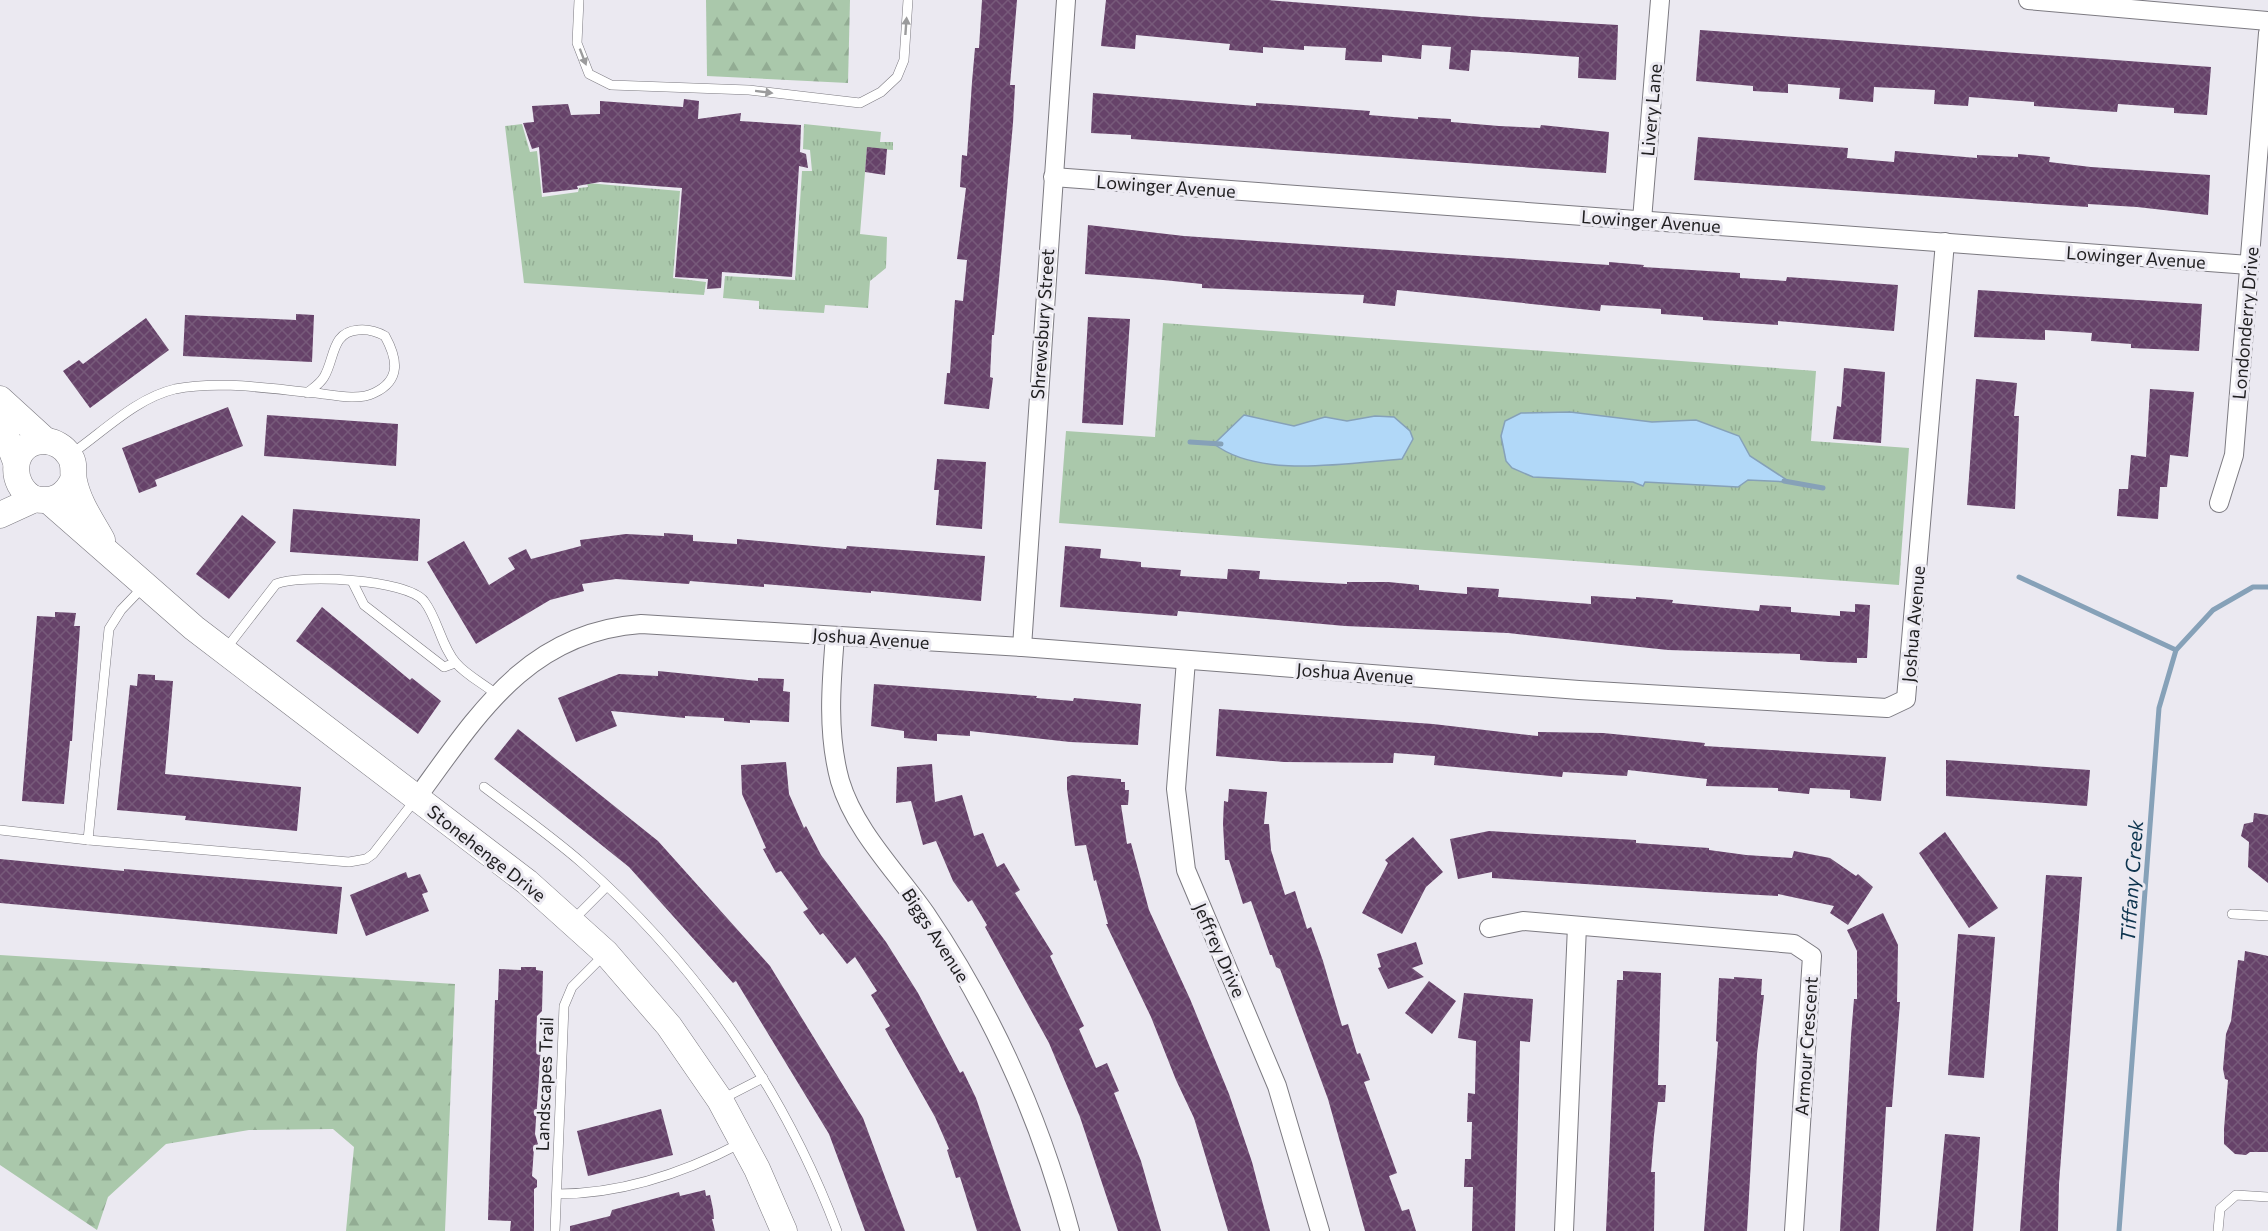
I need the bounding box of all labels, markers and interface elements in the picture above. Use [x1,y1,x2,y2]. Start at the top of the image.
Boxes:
one-way arrow [902,16,911,35]
one-way arrow [578,49,588,67]
street label: Livery Lane [1636,63,1666,157]
one-way arrow [754,87,773,96]
street label: Lowinger Avenue [1095,170,1237,202]
street label: Lowinger Avenue [1580,205,1722,237]
street label: Lowinger Avenue [2065,241,2207,273]
street label: Londonderry Drive [2227,246,2263,400]
street label: Shrewsbury Street [1026,248,1058,400]
street label: Joshua Avenue [1897,565,1929,683]
street label: Joshua Avenue [812,623,930,653]
street label: Joshua Avenue [1296,658,1414,688]
street label: Stonehenge Drive [423,800,551,906]
water label: Tiffany Creek [2115,818,2147,943]
street label: Biggs Avenue [898,884,974,986]
street label: Jeffrey Drive [1189,899,1251,1001]
street label: Armour Crescent [1790,976,1822,1116]
street label: Landscapes Trail [531,1016,557,1152]

